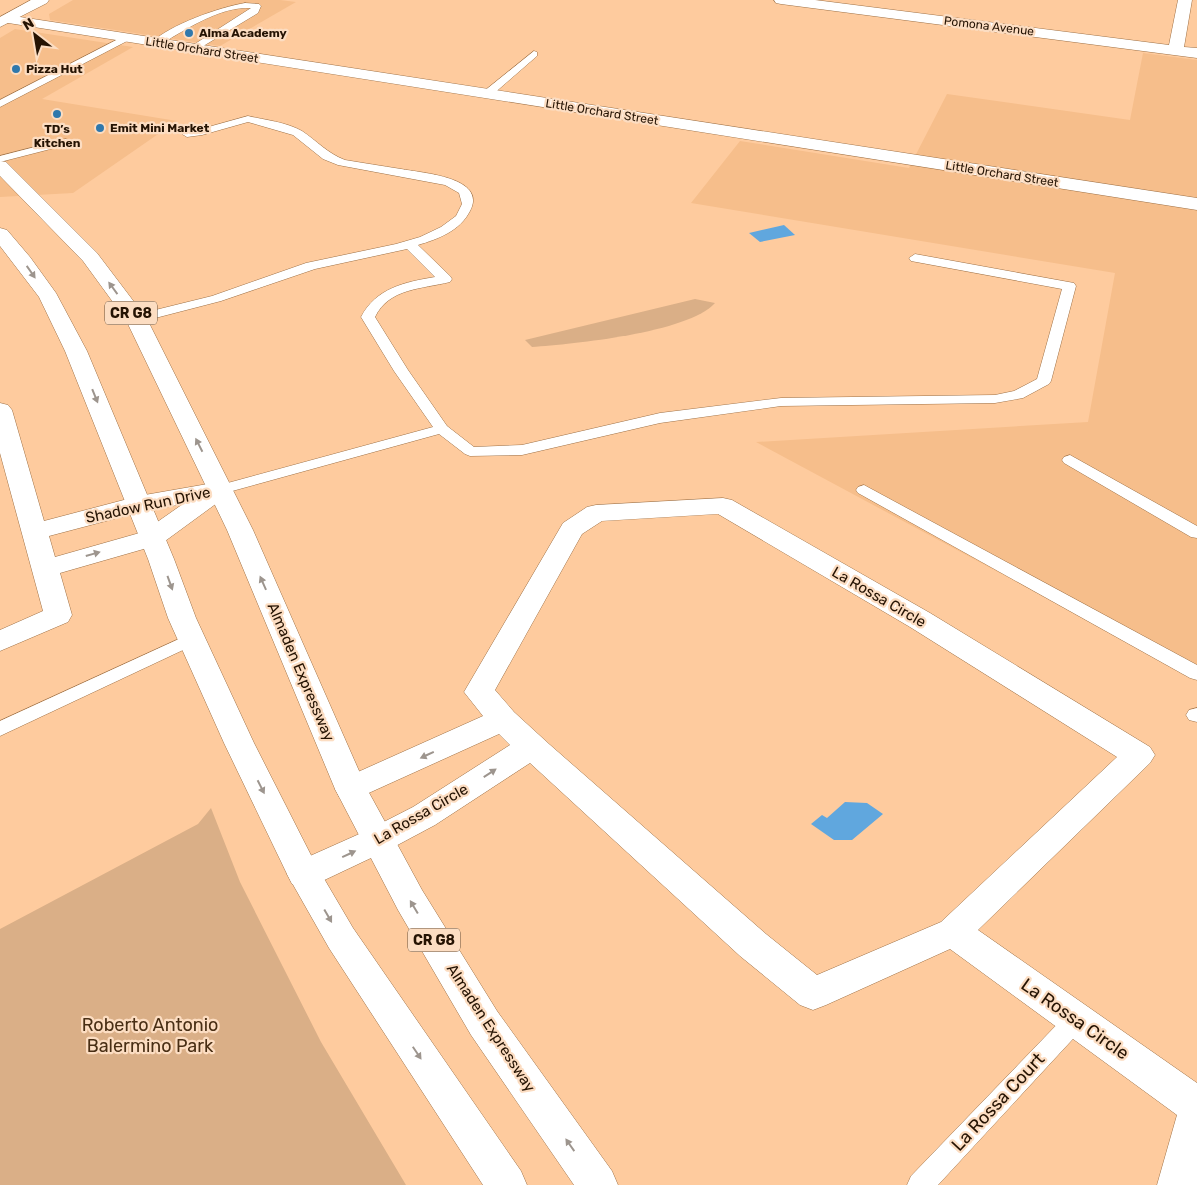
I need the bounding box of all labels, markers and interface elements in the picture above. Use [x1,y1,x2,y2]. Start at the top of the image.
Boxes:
north arrow [10,10,60,60]
text: N [20,14,37,34]
street label: Pomona Avenue [943,14,1035,39]
place label: Alma Academy [199,26,287,40]
marker: Alma Academy [183,27,195,39]
street label: Little Orchard Street [145,34,260,66]
place label: Pizza Hut [26,62,83,76]
marker: Pizza Hut [10,63,22,75]
street label: Little Orchard Street [545,96,660,128]
marker: TD’s Kitchen [51,108,63,120]
place label: Emit Mini Market [110,121,210,135]
place label: TD’s Kitchen [34,122,81,150]
marker: Emit Mini Market [94,122,106,134]
street label: Little Orchard Street [945,158,1060,190]
one-way arrow [26,265,36,279]
one-way arrow [107,282,118,295]
road number: CR G8 [105,302,157,324]
one-way arrow [91,389,99,404]
one-way arrow [195,438,203,453]
street label: Shadow Run Drive [84,483,212,527]
one-way arrow [85,550,100,558]
street label: La Rossa Circle [829,563,929,631]
one-way arrow [167,576,174,591]
one-way arrow [258,576,266,590]
street label: Almaden Expressway [264,600,338,744]
one-way arrow [420,751,434,759]
one-way arrow [483,769,496,778]
one-way arrow [256,779,265,794]
street label: La Rossa Circle [371,780,471,848]
one-way arrow [342,849,356,857]
one-way arrow [410,900,419,913]
one-way arrow [324,910,333,923]
road number: CR G8 [408,928,460,952]
street label: Almaden Expressway [443,961,539,1095]
street label: La Rossa Circle [1017,974,1133,1064]
park label: Roberto Antonio Balermino Park [82,1014,218,1057]
one-way arrow [412,1046,422,1059]
street label: La Rossa Court [947,1048,1049,1156]
one-way arrow [565,1138,575,1152]

